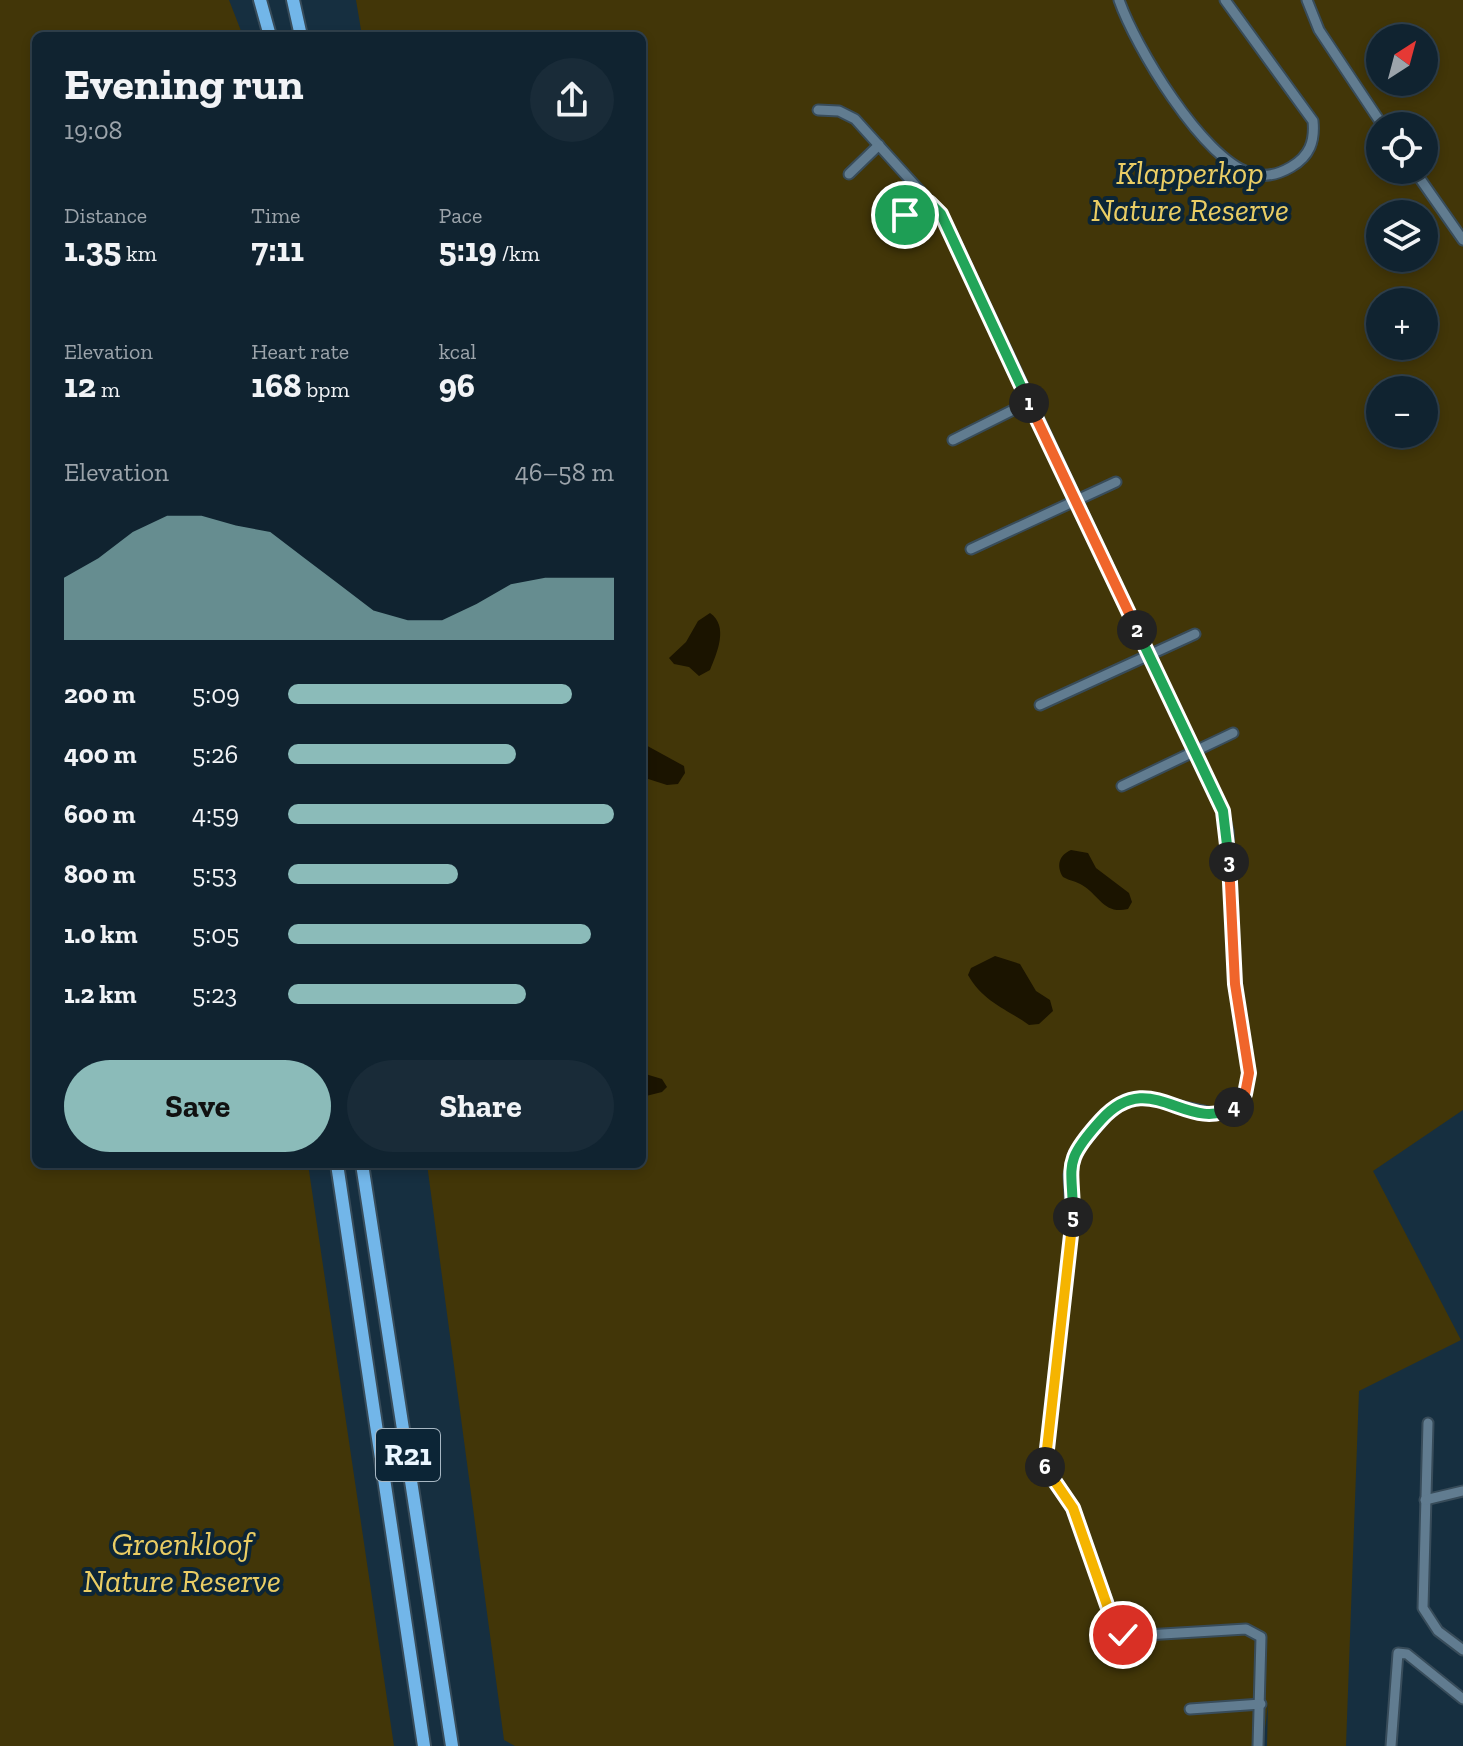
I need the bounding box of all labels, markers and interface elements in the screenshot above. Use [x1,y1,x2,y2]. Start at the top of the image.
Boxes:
north arrow [1366,24,1438,96]
map controls [1366,24,1438,448]
text: Evening run [64,57,304,110]
button: share [530,58,614,142]
button: locate [1366,112,1438,184]
text: 19:08 [64,114,123,146]
park label: Klapperkop Nature Reserve [1091,154,1289,229]
pin [871,181,939,249]
icon: arrive [883,193,927,237]
button: layers [1366,200,1438,272]
text: Distance [64,202,147,229]
text: Time [251,202,300,229]
text: Pace [439,202,482,229]
text: 1.35 [64,229,121,270]
text: 7:11 [251,229,304,270]
text: 5:19 [439,229,497,270]
text: km [121,240,157,267]
text: /km [497,240,540,267]
button: + [1366,288,1438,360]
text: Elevation [64,338,153,365]
text: Heart rate [251,338,349,365]
text: kcal [439,338,476,365]
text: 12 [64,365,96,406]
text: 168 [251,365,302,406]
text: 96 [439,365,475,406]
text: m [96,376,120,403]
text: bpm [302,376,349,403]
button: − [1366,376,1438,448]
pin: 1 [1009,383,1049,423]
text: 1 [1025,389,1033,416]
text: Elevation [64,456,169,488]
text: 46–58 m [515,456,614,488]
pin: 2 [1117,610,1157,650]
text: 2 [1131,616,1143,643]
text: 200 m [64,678,136,710]
text: 5:09 [192,678,240,710]
text: 400 m [64,738,136,770]
text: 5:26 [192,738,238,770]
text: 600 m [64,798,136,830]
text: 4:59 [192,798,239,830]
pin: 3 [1209,842,1249,882]
text: 3 [1223,848,1235,875]
text: 800 m [64,858,136,890]
text: 5:53 [192,858,237,890]
text: 1.0 km [64,918,137,950]
text: 5:05 [192,918,239,950]
text: 1.2 km [64,978,136,1010]
text: 5:23 [192,978,237,1010]
button: Save [64,1060,331,1152]
button: Share [347,1060,614,1152]
pin: 4 [1214,1087,1254,1127]
text: 4 [1228,1093,1240,1120]
pin: 5 [1053,1197,1093,1237]
text: 5 [1067,1203,1079,1230]
road number: R21 [376,1429,440,1481]
pin: 6 [1025,1447,1065,1487]
text: 6 [1039,1453,1051,1480]
park label: Groenkloof Nature Reserve [83,1525,281,1600]
pin [1089,1601,1157,1669]
icon: check [1101,1613,1145,1657]

